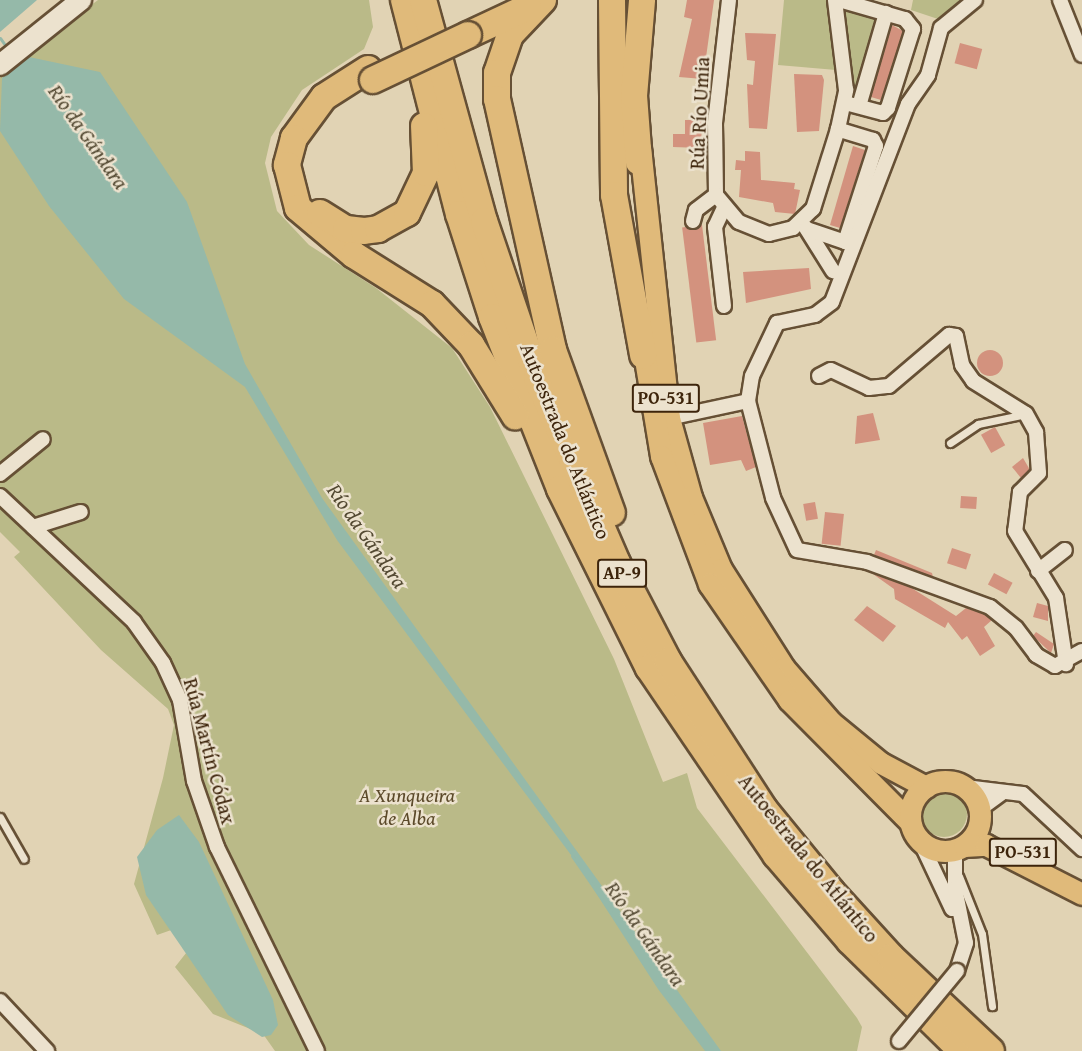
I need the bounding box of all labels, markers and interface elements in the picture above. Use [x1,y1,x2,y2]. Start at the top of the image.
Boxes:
street label: Rúa Río Umia [684,56,714,170]
water label: Río da Gándara [43,80,133,194]
street label: Autoestrada do Atlántico [516,340,616,542]
road number: PO-531 [632,383,700,413]
water label: Río da Gándara [322,479,412,593]
road number: AP-9 [596,558,648,588]
street label: Rúa Martín Códax [179,675,241,827]
street label: Autoestrada do Atlántico [734,769,884,947]
park label: A Xunqueira de Alba [359,782,455,829]
road number: PO-531 [988,837,1058,867]
water label: Río da Gándara [600,877,690,991]

